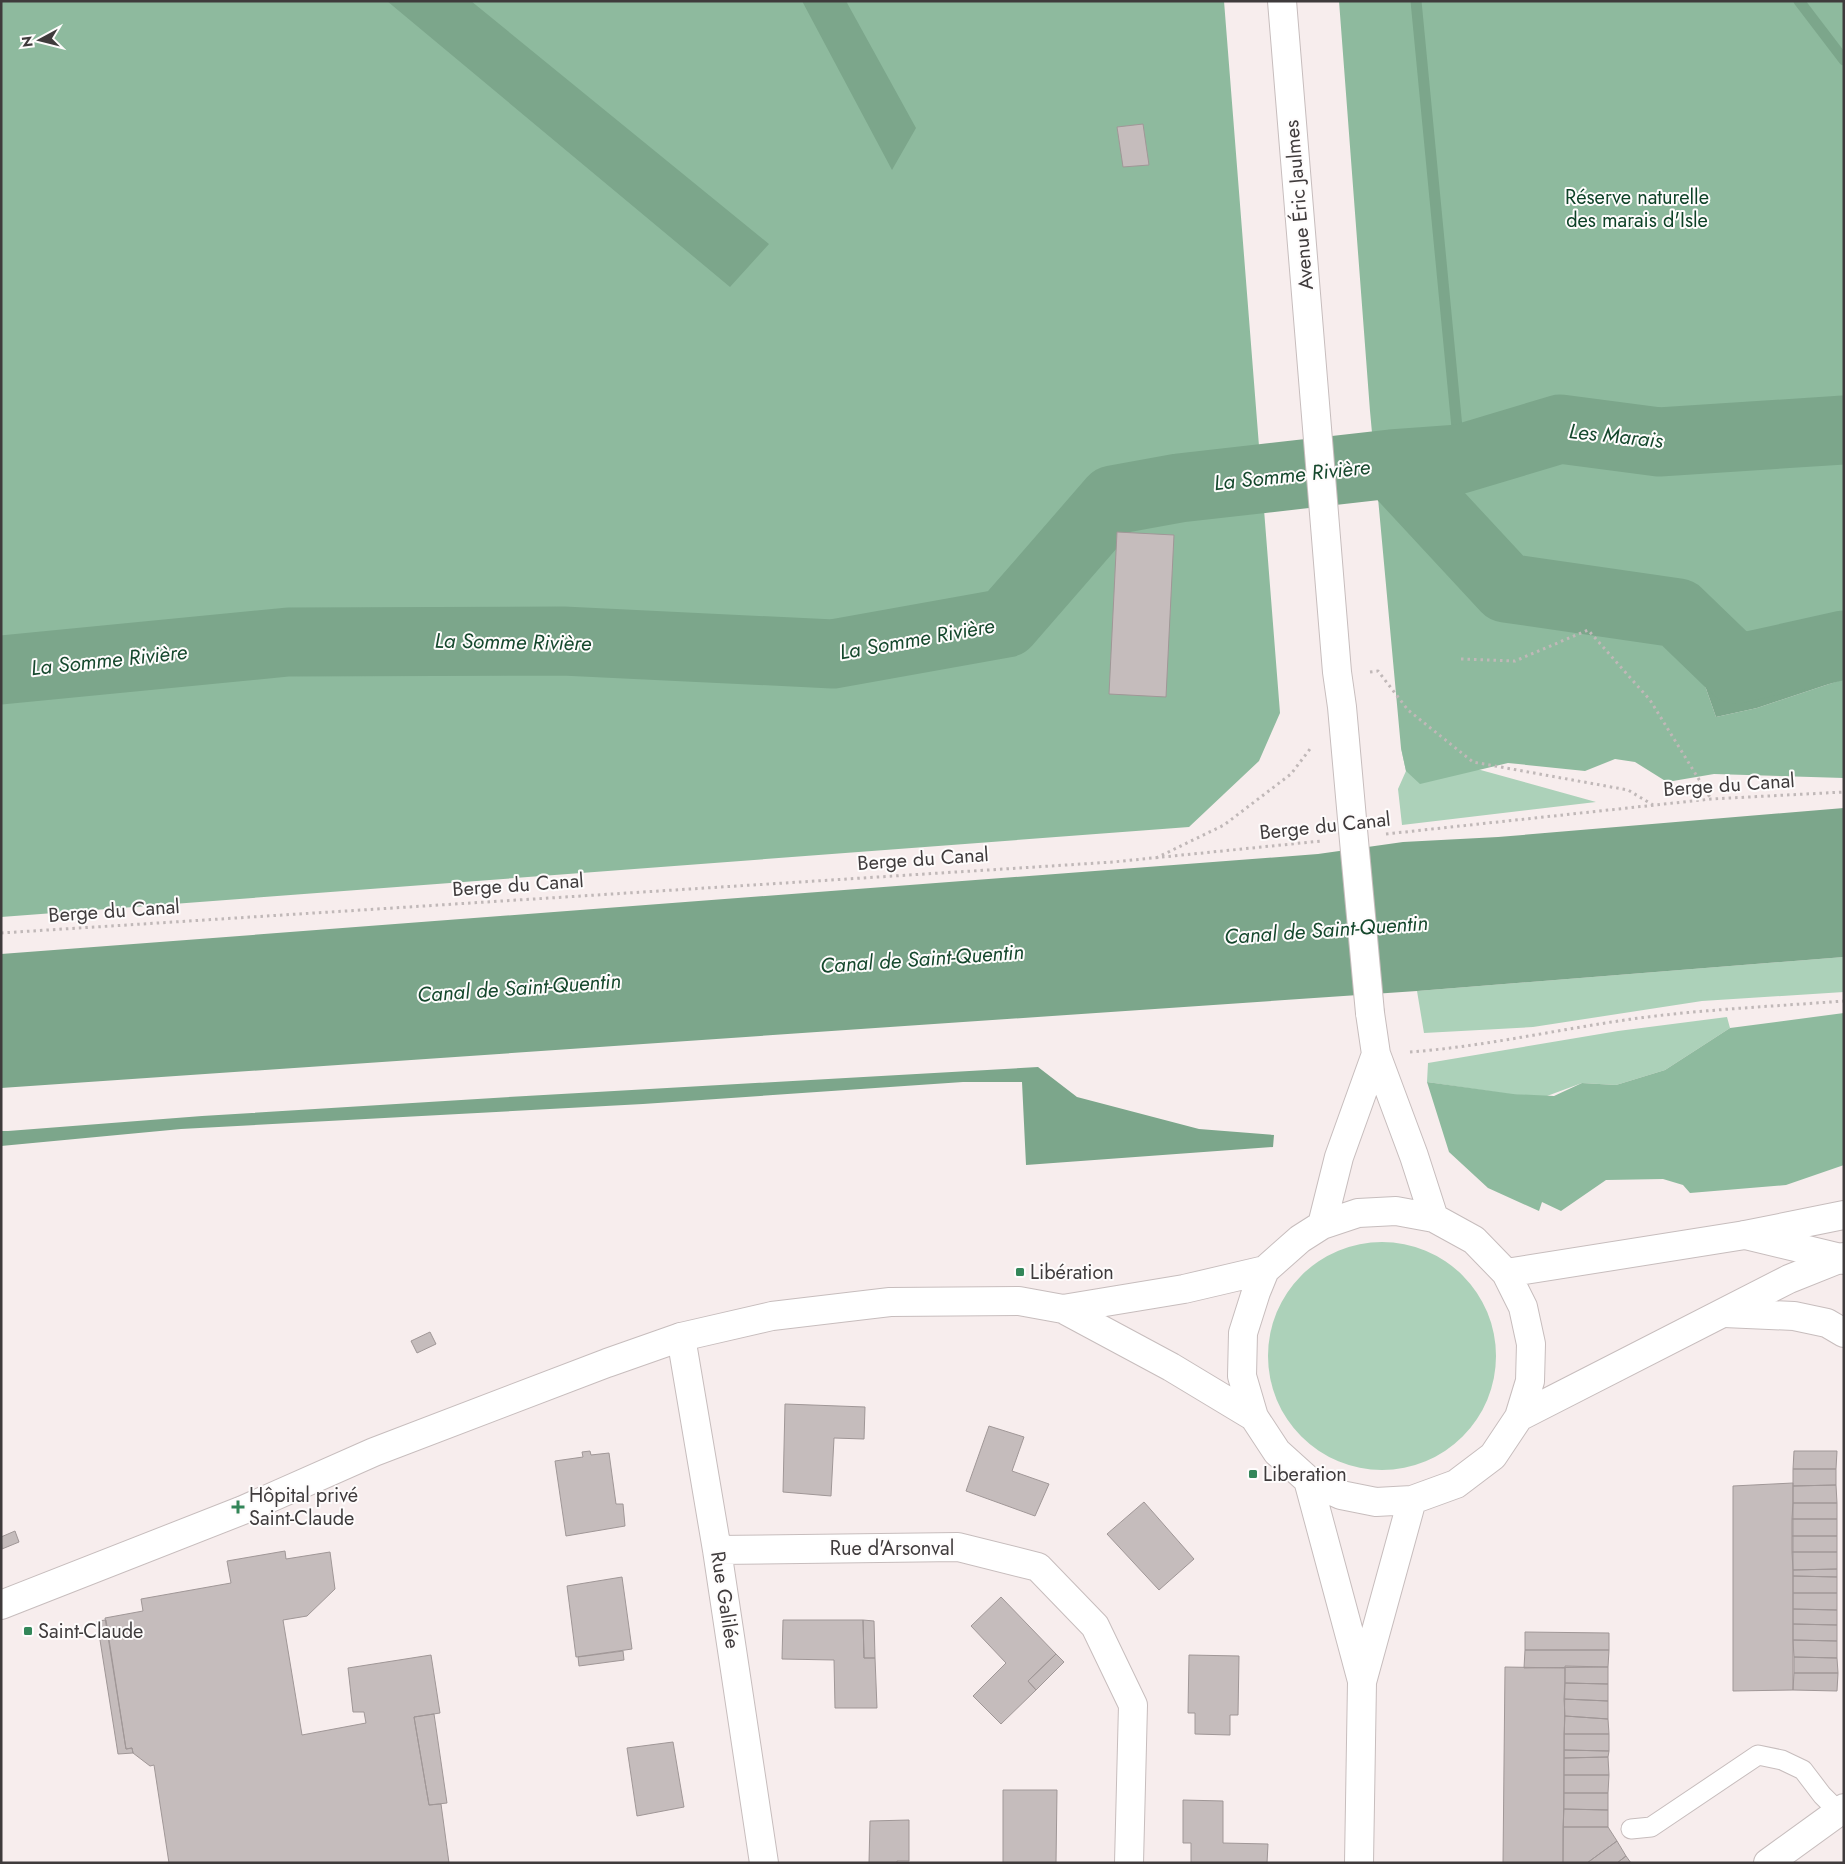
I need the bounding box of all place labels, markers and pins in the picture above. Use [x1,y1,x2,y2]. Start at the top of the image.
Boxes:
place label: Libération [1030,1258,1114,1287]
marker: Libération [1014,1266,1026,1278]
place label: Liberation [1263,1460,1347,1489]
marker: Liberation [1247,1468,1259,1480]
place label: Hôpital privé Saint-Claude [249,1481,358,1533]
marker: Hôpital privé Saint-Claude [231,1500,245,1514]
place label: Saint-Claude [38,1617,143,1646]
marker: Saint-Claude [22,1625,34,1637]

